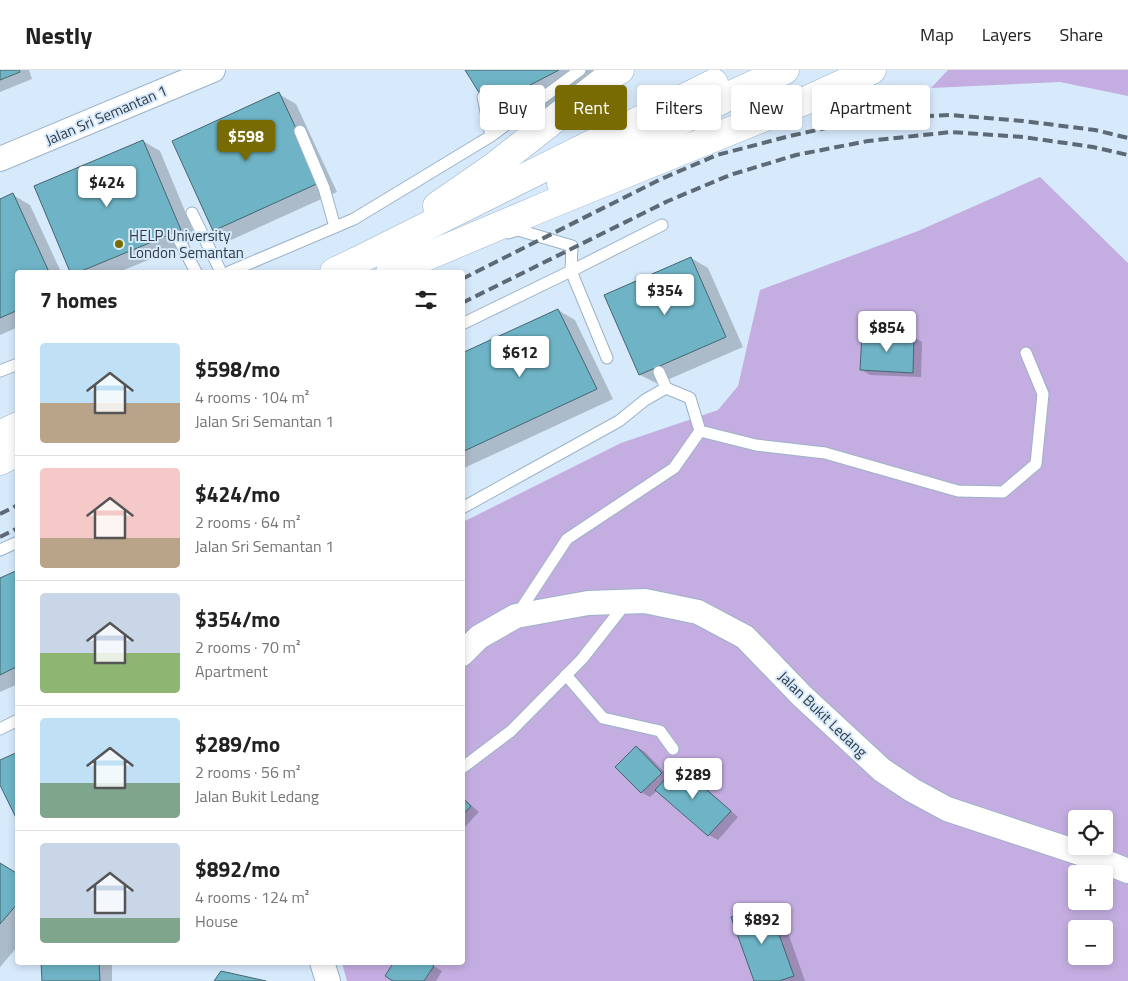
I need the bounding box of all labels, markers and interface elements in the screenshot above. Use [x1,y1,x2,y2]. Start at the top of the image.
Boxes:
text: Nestly [25,17,92,53]
text: Map [920,21,954,48]
text: Layers [982,21,1031,48]
text: Share [1059,21,1103,48]
street label: Jalan Sri Semantan 1 [41,79,171,151]
chip: Buy [480,85,545,130]
chip: Rent [555,85,627,130]
chip: Filters [637,85,721,130]
chip: New [731,85,802,130]
chip: Apartment [812,85,930,130]
pin: $598 [216,119,276,162]
text: $598 [228,124,264,148]
pin: $424 [77,166,137,208]
text: $424 [89,170,125,194]
place label: HELP University London Semantan [129,224,244,264]
marker: HELP University London Semantan [113,238,125,250]
pin: $354 [635,274,695,316]
text: $354 [647,278,683,302]
text: 7 homes [40,284,117,316]
icon: filters [412,286,440,314]
pin: $854 [857,310,917,353]
text: $854 [869,315,905,339]
pin: $612 [490,336,550,378]
text: $612 [502,340,538,364]
text: $598/mo [195,353,280,385]
icon: home [80,363,140,423]
text: 4 rooms · 104 m² [195,385,309,409]
text: Jalan Sri Semantan 1 [195,409,334,433]
text: $424/mo [195,478,280,510]
icon: home [80,488,140,548]
text: 2 rooms · 64 m² [195,510,300,534]
text: Jalan Sri Semantan 1 [195,534,334,558]
text: $354/mo [195,603,280,635]
icon: home [80,613,140,673]
text: 2 rooms · 70 m² [195,635,300,659]
text: Apartment [195,659,268,683]
street label: Jalan Bukit Ledang [773,665,873,763]
text: $289/mo [195,728,280,760]
icon: home [80,738,140,798]
pin: $289 [663,758,723,800]
text: 2 rooms · 56 m² [195,760,300,784]
text: $289 [675,762,711,786]
text: Jalan Bukit Ledang [195,784,319,808]
map controls [1068,810,1113,965]
button: locate [1068,810,1113,855]
text: $892/mo [195,853,280,885]
icon: home [80,863,140,923]
button: + [1068,865,1113,910]
text: 4 rooms · 124 m² [195,885,309,909]
pin: $892 [732,902,792,945]
text: $892 [744,907,780,931]
text: House [195,909,238,933]
button: − [1068,920,1113,965]

